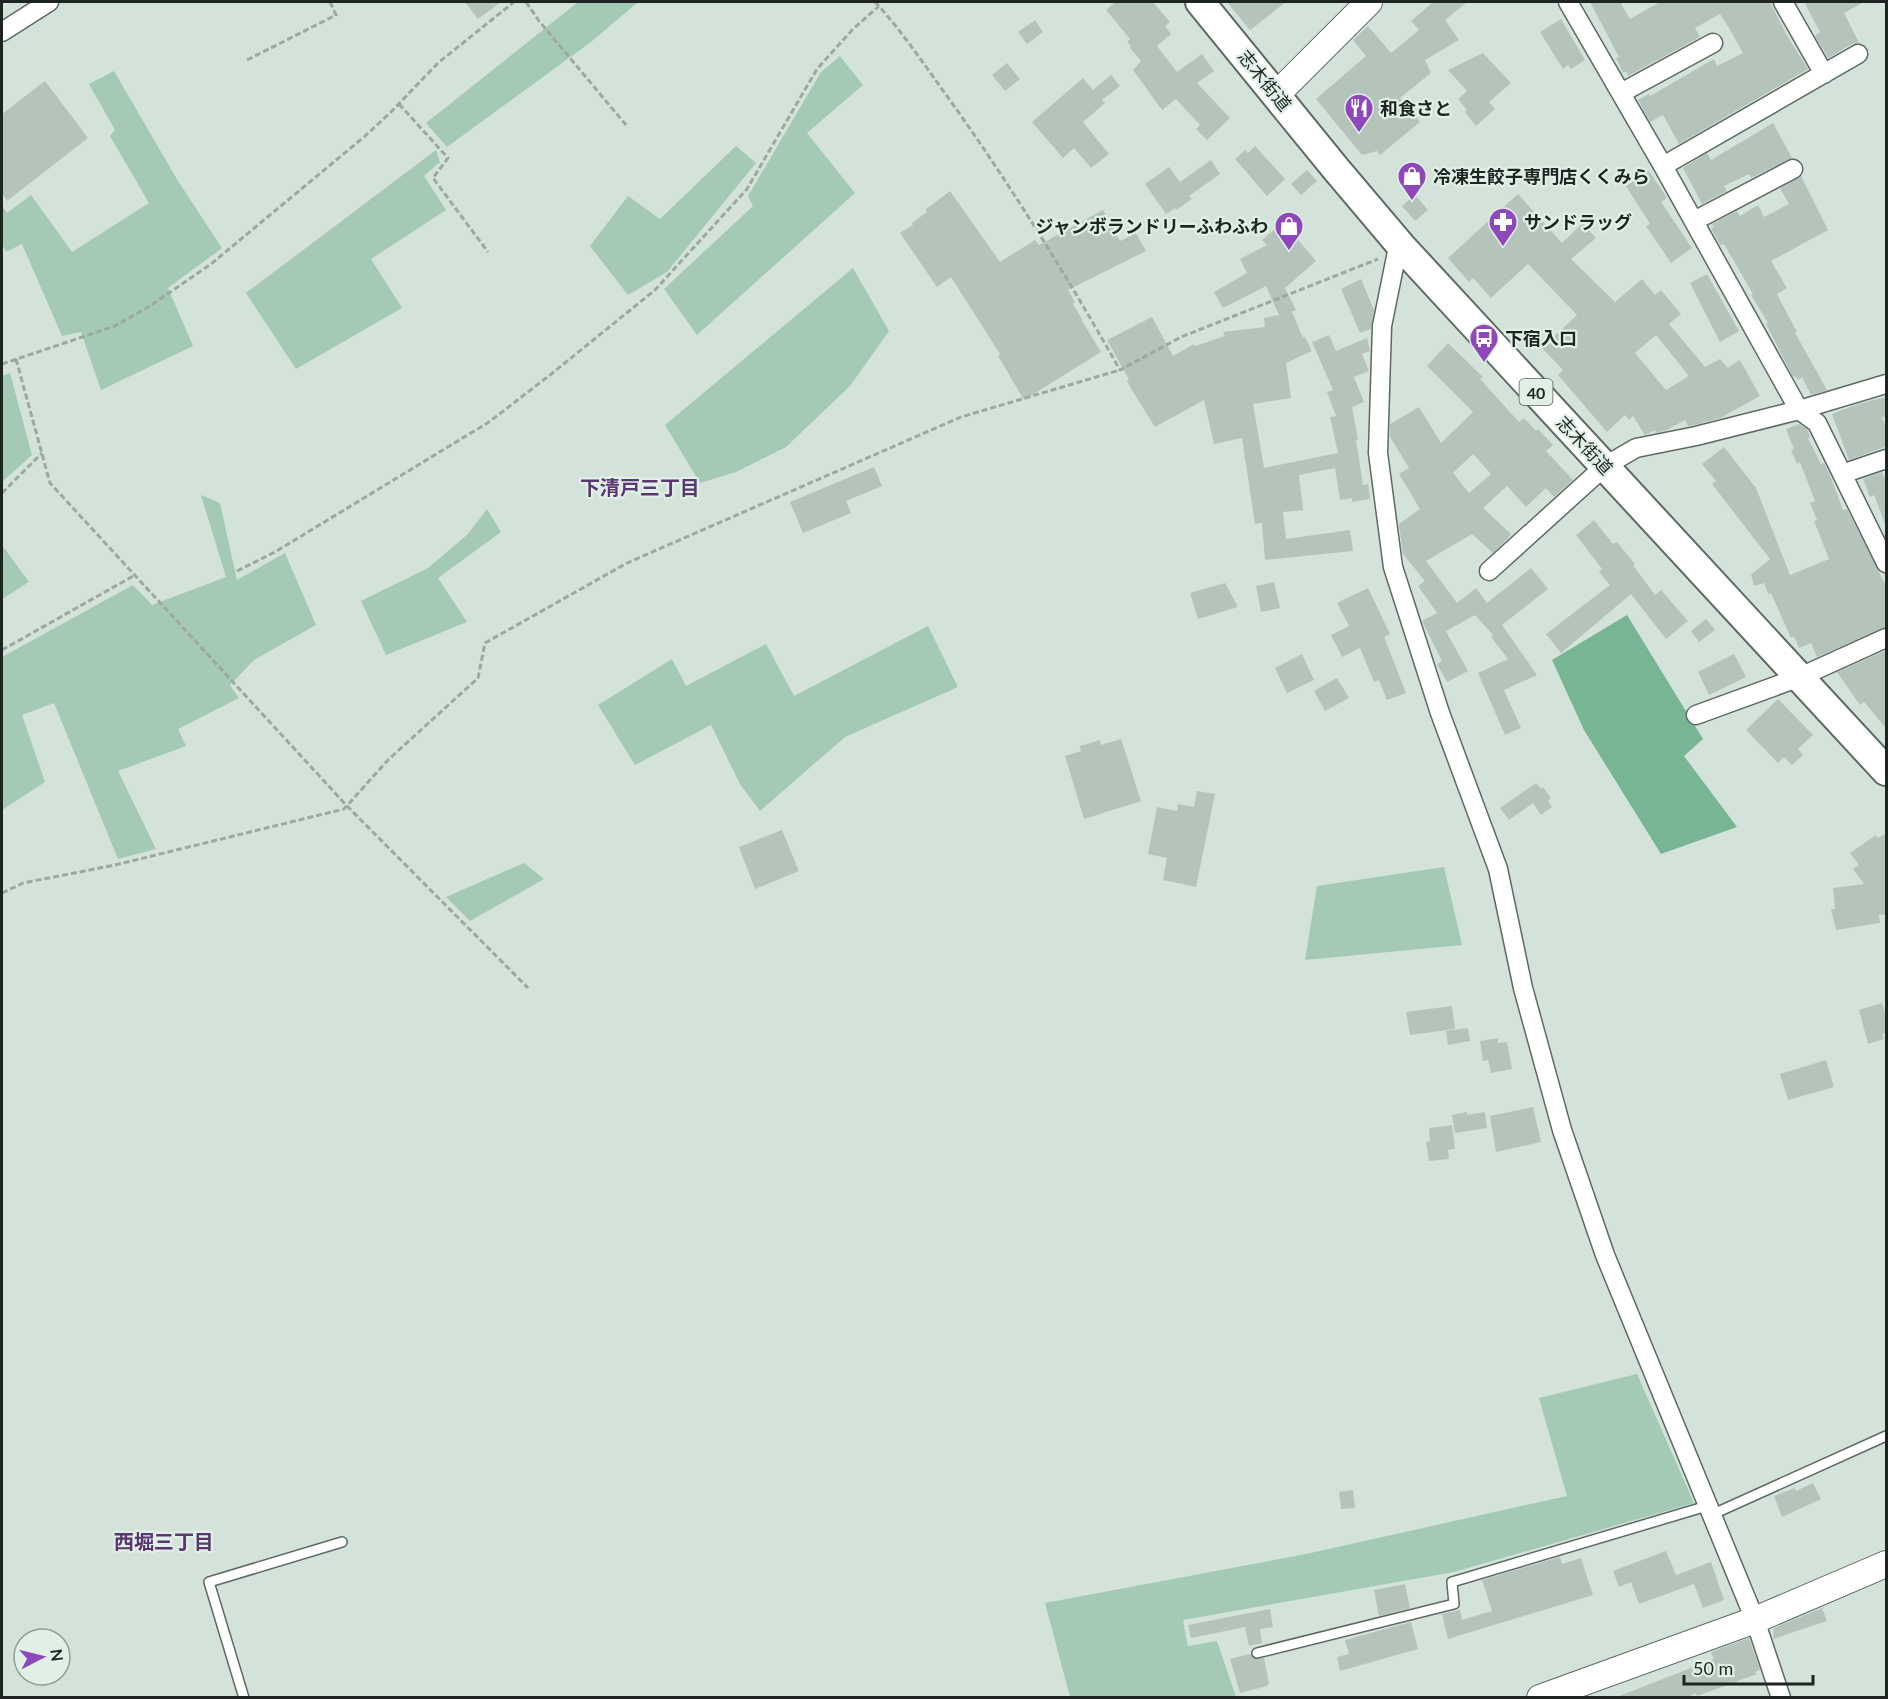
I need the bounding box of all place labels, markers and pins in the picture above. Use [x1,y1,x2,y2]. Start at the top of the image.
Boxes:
restaurant icon: 和食さと [1343,92,1375,134]
place label: 和食さと [1380,97,1452,119]
shop icon: 冷凍生餃子専門店くくみら [1396,160,1428,202]
place label: 冷凍生餃子専門店くくみら [1433,165,1650,187]
pharmacy icon: サンドラッグ [1487,206,1519,248]
shop icon: ジャンボランドリーふわふわ [1273,210,1305,252]
place label: サンドラッグ [1524,211,1632,233]
place label: ジャンボランドリーふわふわ [1036,215,1268,237]
bus stop icon: 下宿入口 [1468,322,1500,364]
place label: 下宿入口 [1505,327,1577,349]

